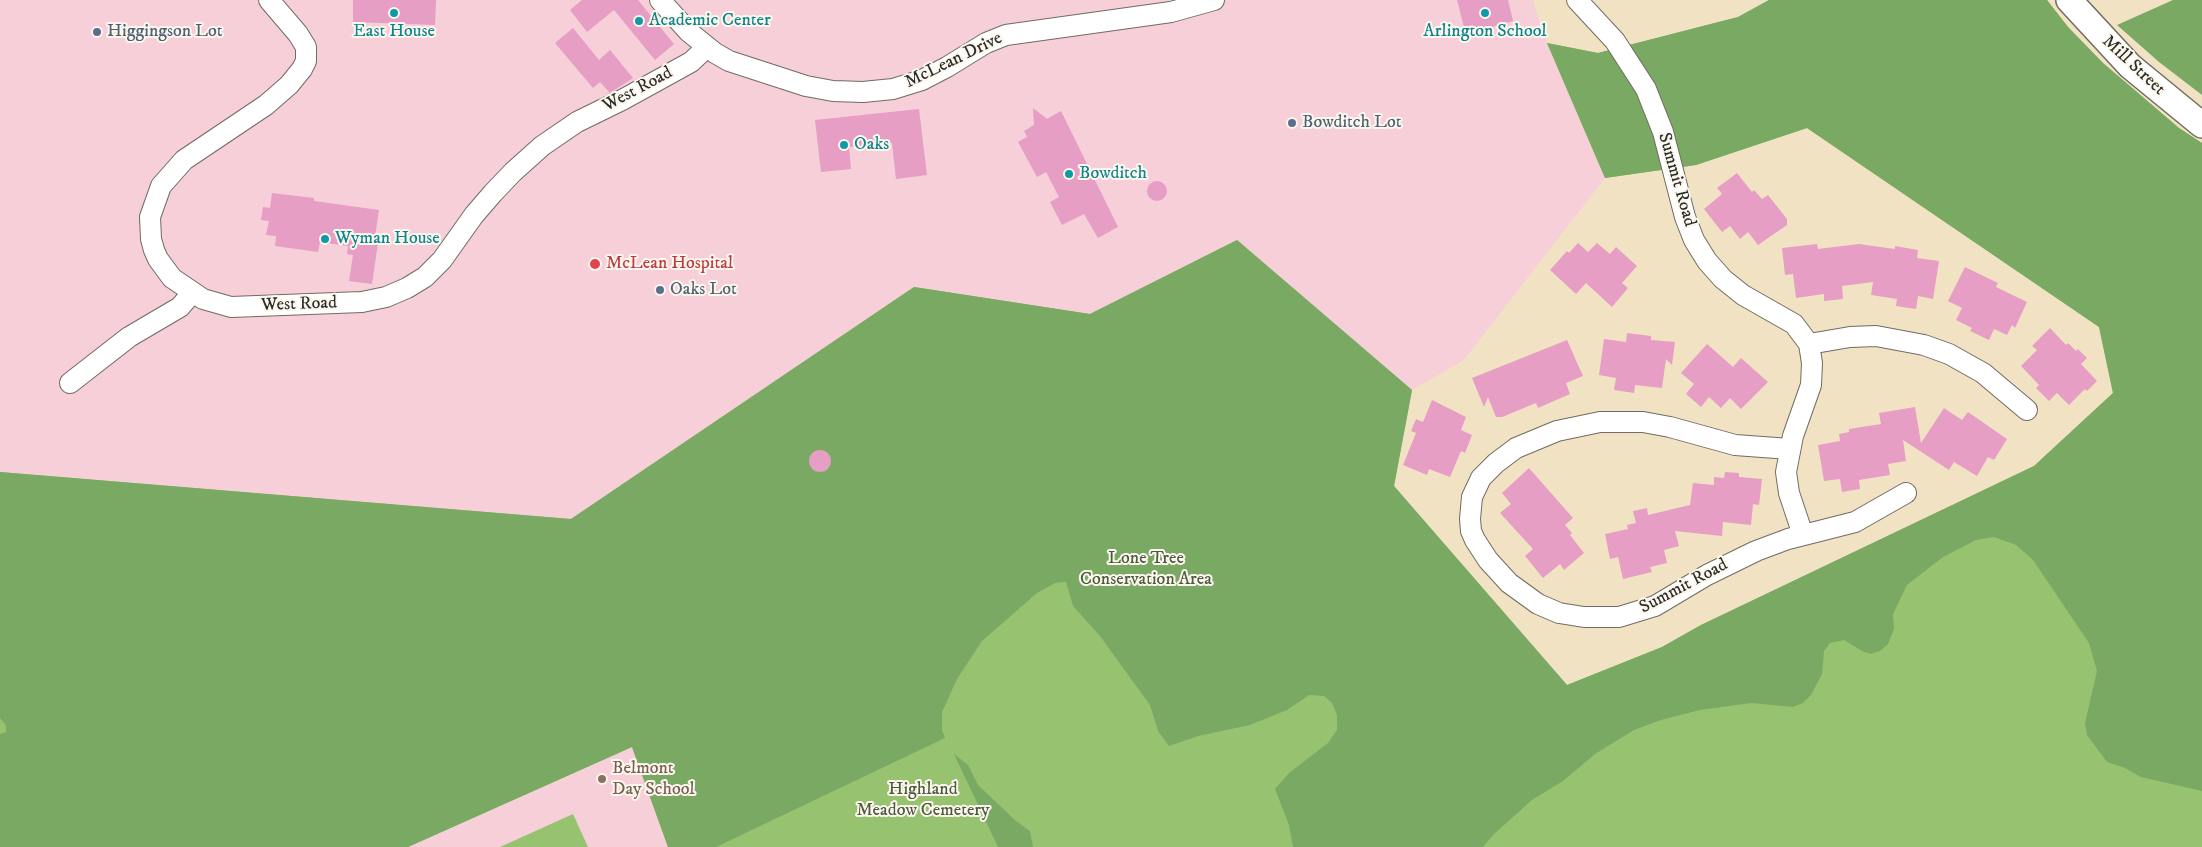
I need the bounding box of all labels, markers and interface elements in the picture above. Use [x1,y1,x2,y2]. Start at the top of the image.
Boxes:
marker: East House [388,7,400,19]
marker: Arlington School [1479,7,1491,19]
place label: Academic Center [649,10,771,32]
marker: Academic Center [633,15,645,27]
place label: Higgingson Lot [107,21,223,43]
place label: East House [353,21,435,43]
place label: Arlington School [1423,21,1547,43]
marker: Higgingson Lot [91,26,103,38]
street label: McLean Drive [902,28,1006,94]
street label: Mill Street [2097,31,2169,101]
street label: West Road [599,63,677,117]
place label: Bowditch Lot [1302,112,1401,134]
marker: Bowditch Lot [1286,117,1298,129]
street label: Summit Road [1652,131,1700,229]
place label: Oaks [854,134,889,156]
marker: Oaks [838,139,850,151]
place label: Bowditch [1079,163,1147,185]
marker: Bowditch [1063,168,1075,180]
place label: Wyman House [335,228,440,250]
marker: Wyman House [319,233,331,245]
place label: McLean Hospital [606,253,733,275]
marker: McLean Hospital [588,257,602,271]
place label: Oaks Lot [670,279,737,301]
marker: Oaks Lot [654,284,666,296]
street label: West Road [261,293,337,317]
park label: Lone Tree Conservation Area [1080,548,1212,590]
street label: Summit Road [1636,555,1732,619]
place label: Belmont Day School [612,758,695,801]
marker: Belmont Day School [596,773,608,785]
park label: Highland Meadow Cemetery [856,779,990,822]

